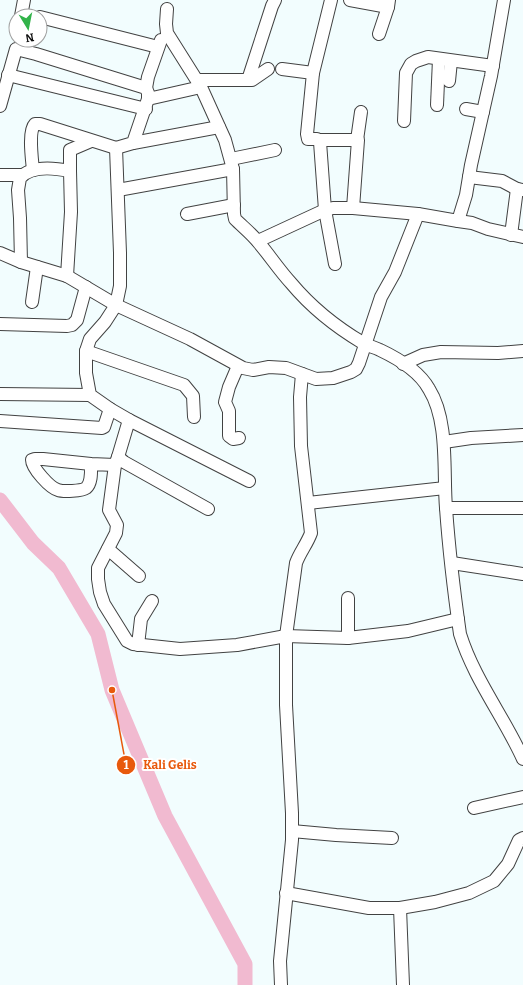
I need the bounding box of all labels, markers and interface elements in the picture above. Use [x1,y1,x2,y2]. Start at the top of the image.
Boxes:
north arrow [8,8,48,48]
text: N [24,30,35,45]
callout: Kali Gelis [116,753,205,777]
text: 1 [123,758,129,772]
text: Kali Gelis [143,758,197,772]

